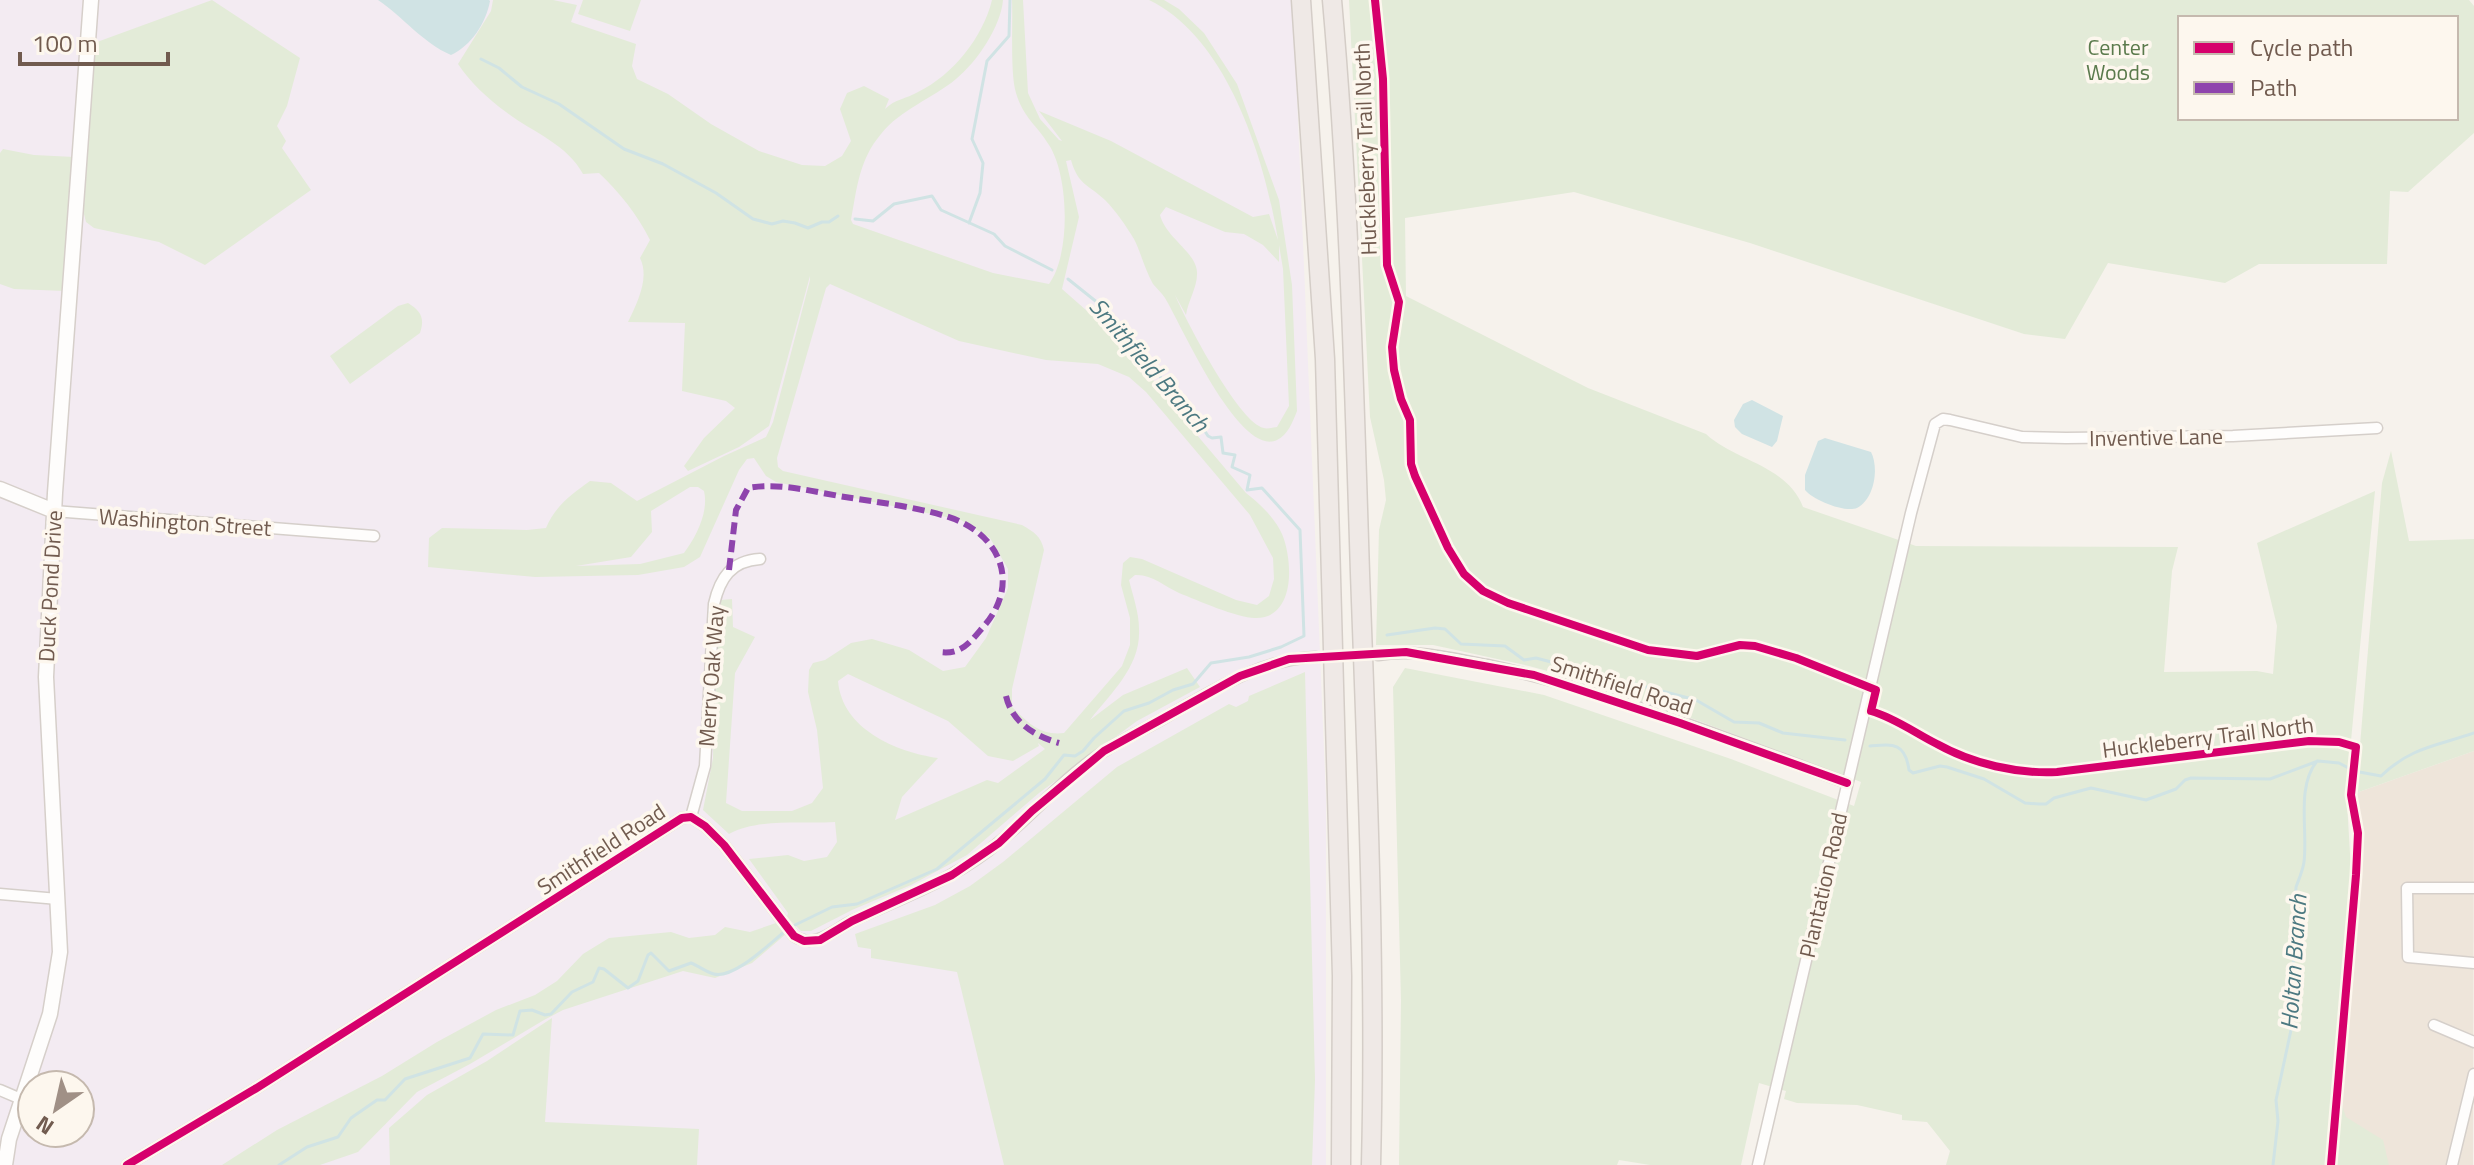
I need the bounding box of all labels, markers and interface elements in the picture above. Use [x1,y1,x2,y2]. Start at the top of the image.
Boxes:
scale bar [20,16,168,66]
legend [2178,16,2458,120]
text: 100 m [32,25,98,61]
text: Cycle path [2250,29,2353,65]
park label: Center Woods [2086,30,2150,89]
street label: Huckleberry Trail North [1344,42,1386,256]
text: Path [2250,69,2297,105]
water label: Smithfield Branch [1081,289,1219,440]
street label: Inventive Lane [2089,419,2223,455]
street label: Washington Street [98,499,273,545]
street label: Duck Pond Drive [29,509,71,663]
street label: Merry Oak Way [689,604,733,748]
street label: Smithfield Road [1547,646,1697,724]
street label: Huckleberry Trail North [2100,707,2316,767]
street label: Smithfield Road [530,795,672,903]
street label: Plantation Road [1790,809,1856,961]
water label: Holtan Branch [2270,892,2316,1031]
north arrow [16,1069,96,1149]
text: N [29,1107,61,1144]

